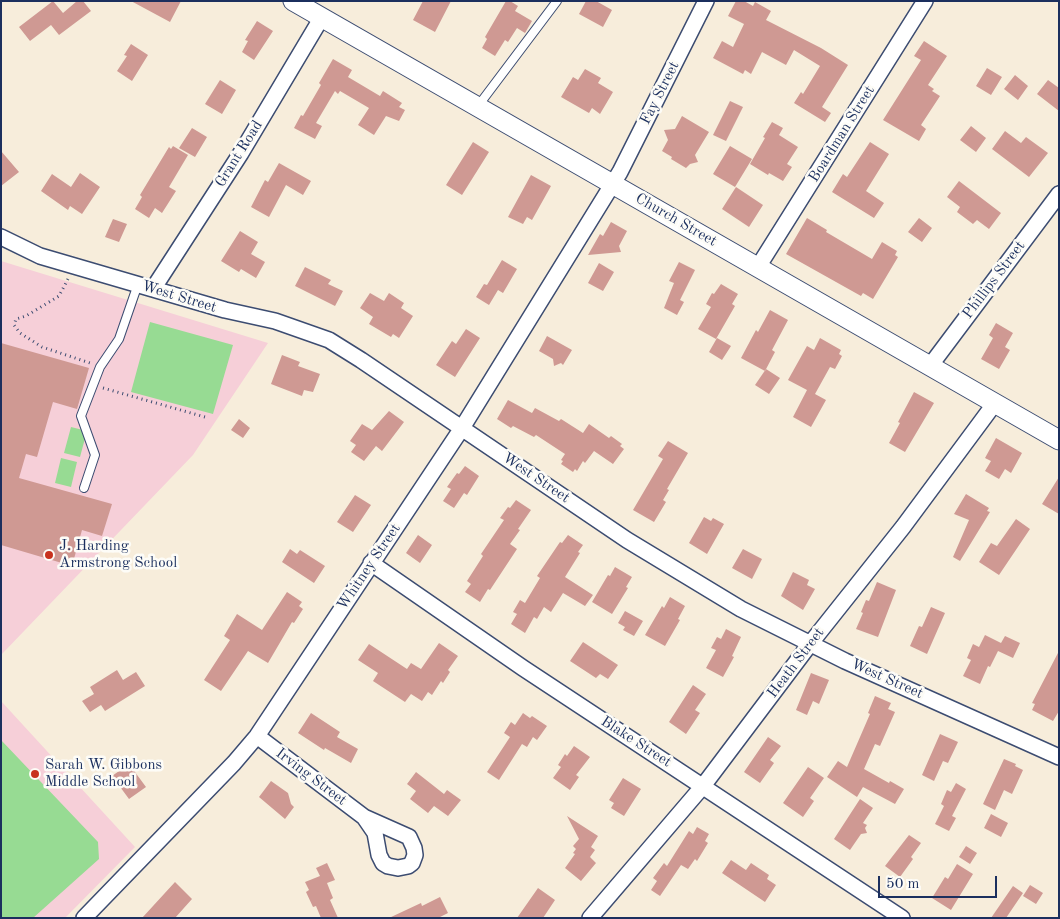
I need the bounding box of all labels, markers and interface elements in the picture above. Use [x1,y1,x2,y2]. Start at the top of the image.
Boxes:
street label: Fay Street [636,59,684,127]
street label: Boardman Street [805,82,879,186]
street label: Grant Road [211,117,267,191]
street label: Church Street [632,189,720,251]
street label: Phillips Street [959,238,1029,322]
street label: West Street [139,277,219,317]
street label: West Street [499,449,573,507]
street label: Whitney Street [333,520,405,614]
place label: J. Harding Armstrong School [59,537,177,572]
marker: J. Harding Armstrong School [43,549,55,561]
street label: Heath Street [764,624,828,702]
street label: West Street [848,655,926,703]
street label: Blake Street [597,713,675,771]
street label: Irving Street [272,744,350,810]
place label: Sarah W. Gibbons Middle School [45,756,162,791]
marker: Sarah W. Gibbons Middle School [29,768,41,780]
scale bar [880,866,999,898]
text: 50 m [886,877,920,892]

